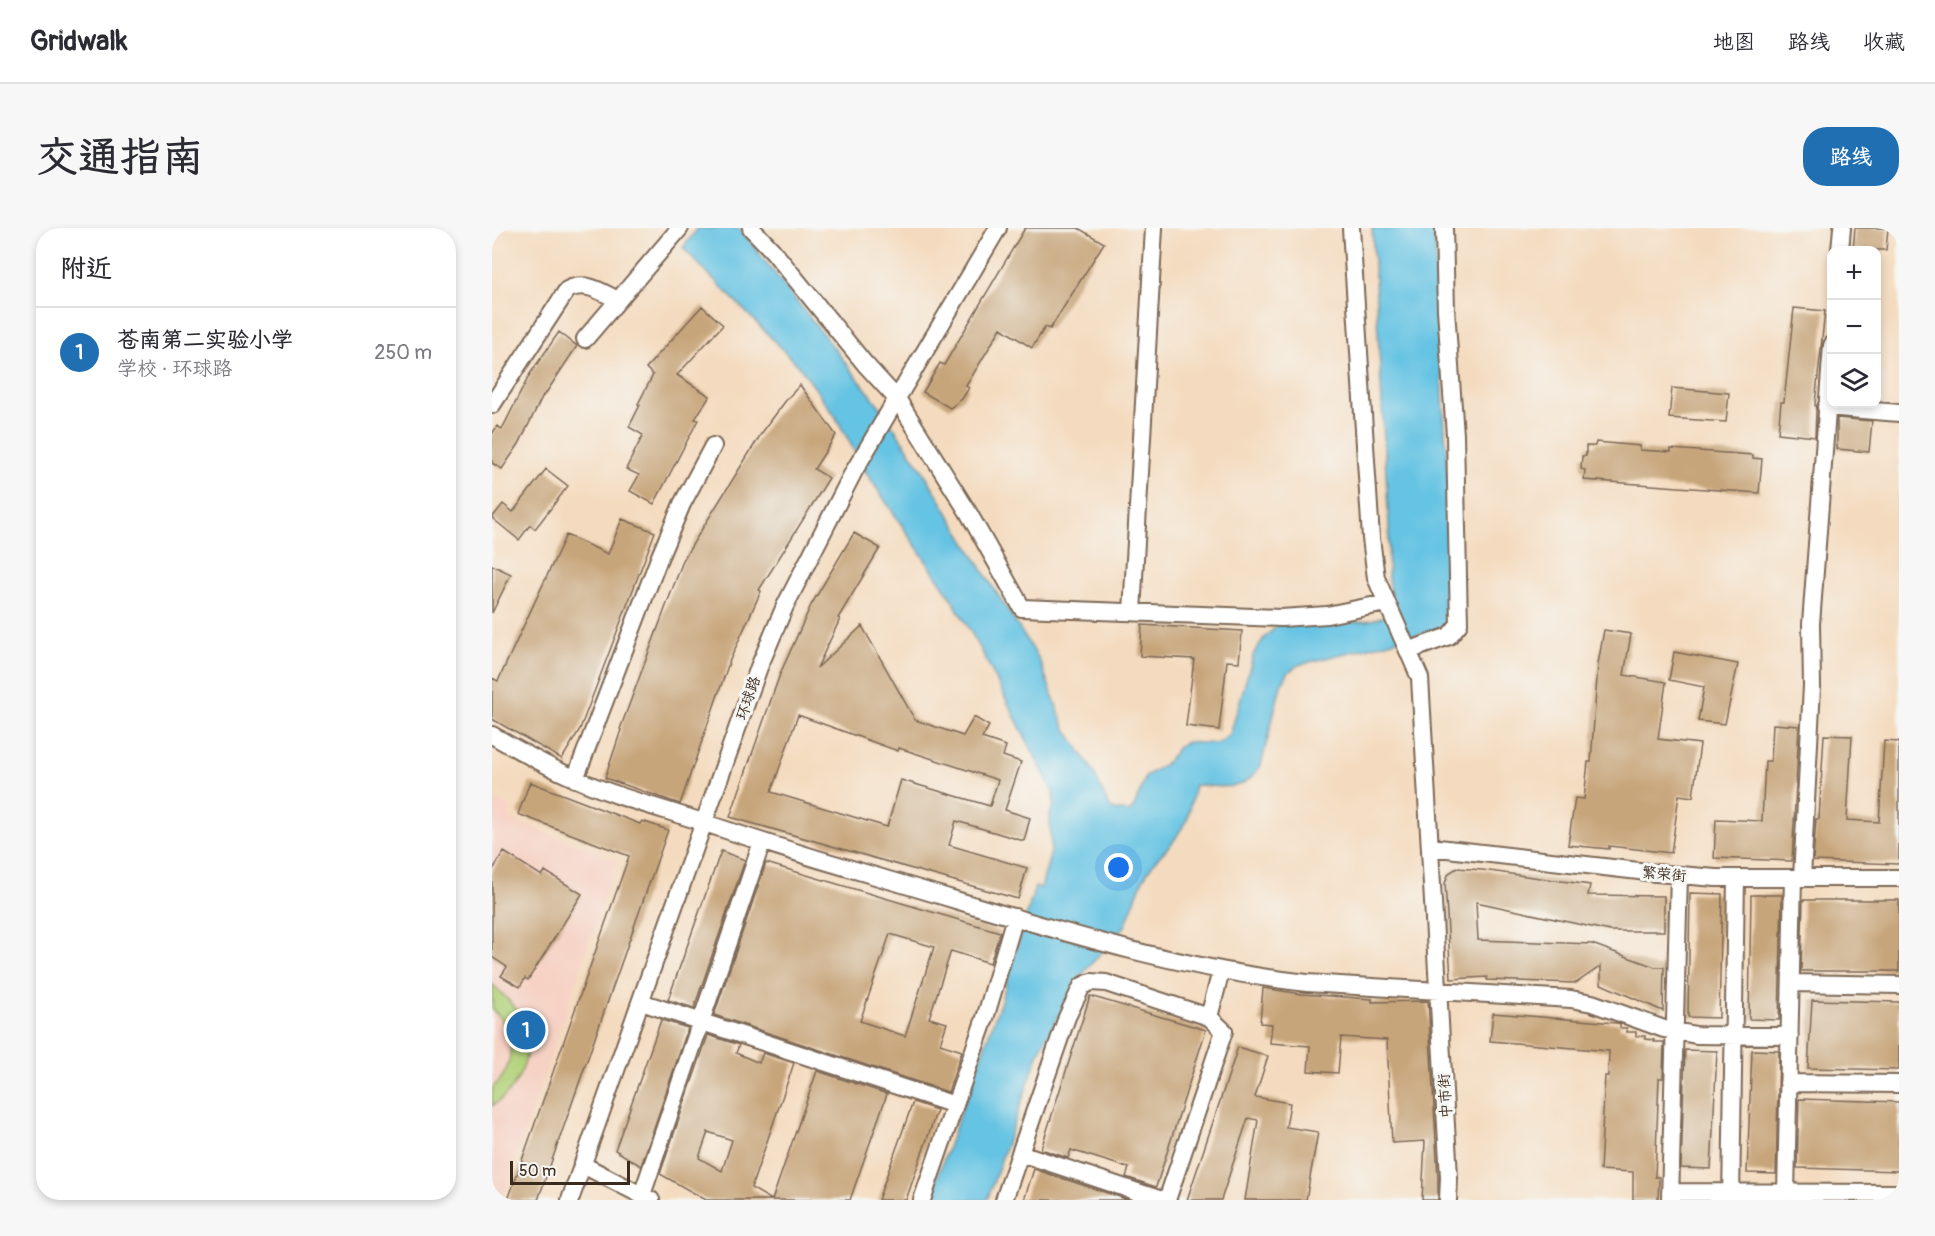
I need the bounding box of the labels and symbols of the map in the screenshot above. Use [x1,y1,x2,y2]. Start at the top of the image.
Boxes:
street label: 环球路 [732,674,765,723]
your location [1104,853,1133,882]
street label: 繁荣街 [1641,863,1687,886]
pin: 1 [507,1008,546,1052]
street label: 中市街 [1435,1073,1456,1119]
scale bar [510,1158,630,1186]

